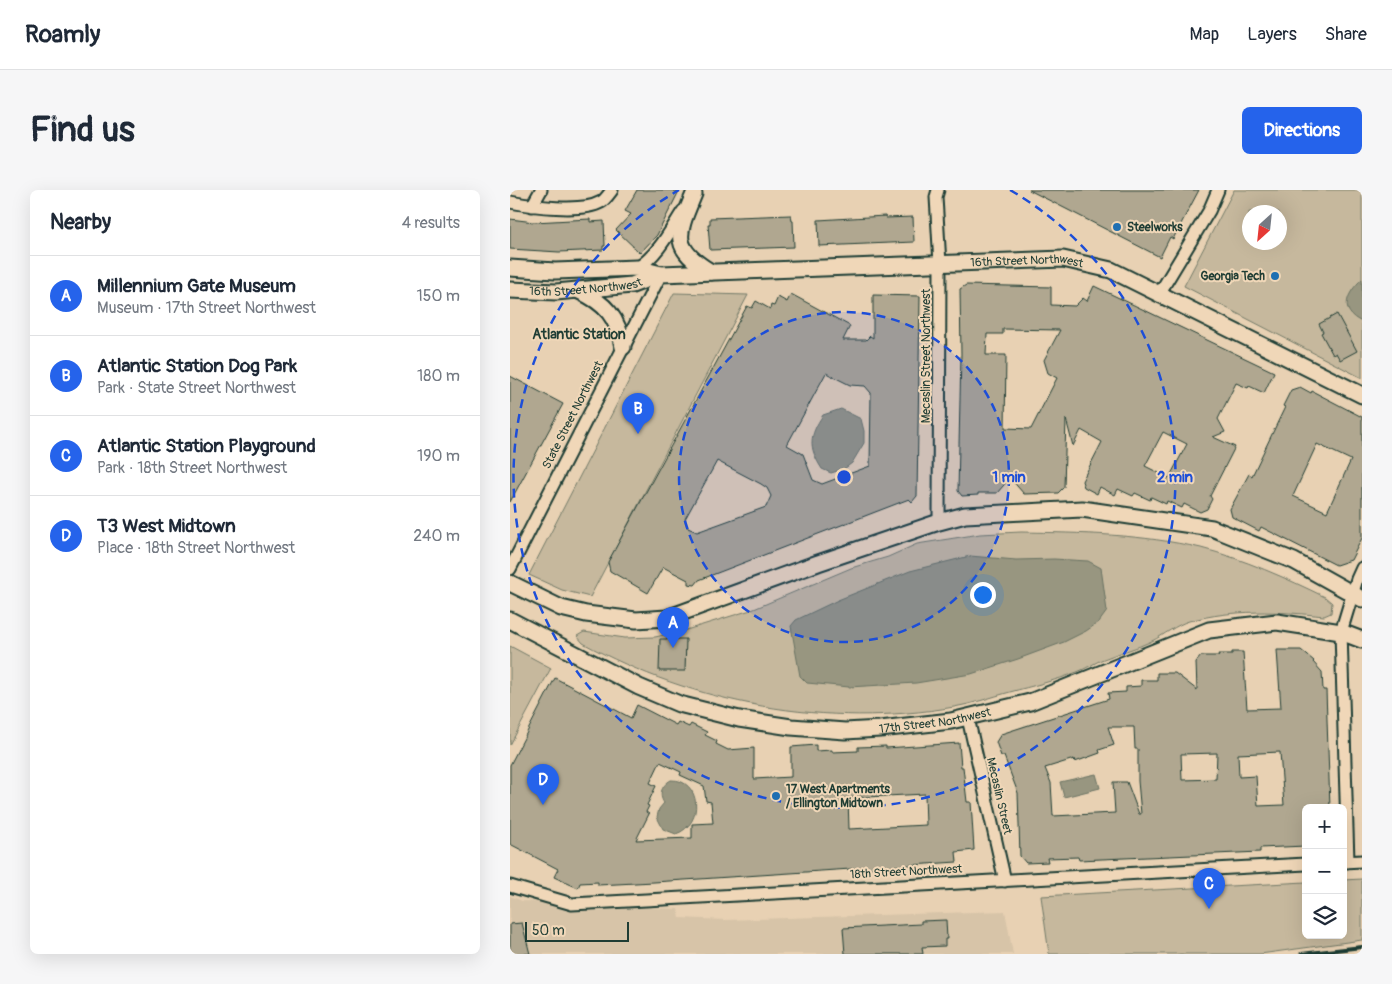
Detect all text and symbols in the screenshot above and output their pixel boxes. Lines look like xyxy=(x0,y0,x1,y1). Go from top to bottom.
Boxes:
text: Roamly xyxy=(25,20,100,49)
text: Map xyxy=(1190,23,1219,46)
text: Layers xyxy=(1247,23,1297,46)
text: Share xyxy=(1325,23,1367,46)
button: Directions xyxy=(1242,107,1362,154)
text: Find us xyxy=(30,108,135,152)
north arrow xyxy=(1242,205,1287,250)
text: Nearby xyxy=(50,209,111,236)
text: 4 results xyxy=(402,213,460,233)
place label: Steelworks xyxy=(1127,220,1183,235)
marker: Steelworks xyxy=(1111,221,1123,233)
street label: 16th Street Northwest xyxy=(970,251,1085,271)
place label: Georgia Tech xyxy=(1200,269,1265,284)
marker: Georgia Tech xyxy=(1269,270,1281,282)
text: Millennium Gate Museum xyxy=(97,274,296,298)
street label: 16th Street Northwest xyxy=(529,274,645,300)
text: A xyxy=(61,286,71,306)
text: 150 m xyxy=(416,286,460,306)
street label: Mecaslin Street Northwest xyxy=(919,289,934,423)
text: Museum · 17th Street Northwest xyxy=(97,298,316,318)
district label: Atlantic Station xyxy=(532,326,626,343)
text: Atlantic Station Dog Park xyxy=(97,354,297,378)
street label: State Street Northwest xyxy=(539,358,607,471)
text: B xyxy=(61,366,71,386)
text: 180 m xyxy=(417,366,460,386)
text: Park · State Street Northwest xyxy=(97,378,296,398)
pin: B xyxy=(622,393,654,434)
text: Atlantic Station Playground xyxy=(97,434,316,458)
text: C xyxy=(61,446,71,466)
text: 190 m xyxy=(417,446,460,466)
text: Park · 18th Street Northwest xyxy=(97,458,287,478)
centre of rings xyxy=(835,468,853,486)
text: 1 min xyxy=(992,468,1026,487)
text: 2 min xyxy=(1157,468,1193,487)
text: T3 West Midtown xyxy=(97,514,236,538)
text: D xyxy=(61,526,71,546)
text: 240 m xyxy=(413,526,460,546)
text: Place · 18th Street Northwest xyxy=(97,538,295,558)
your location xyxy=(970,582,996,608)
pin: A xyxy=(657,607,689,648)
street label: 17th Street Northwest xyxy=(878,704,992,737)
street label: Mecaslin Street xyxy=(983,756,1015,836)
pin: D xyxy=(527,764,559,805)
place label: 17 West Apartments / Ellington Midtown xyxy=(786,782,891,811)
marker: 17 West Apartments / Ellington Midtown xyxy=(770,790,782,802)
map controls xyxy=(1302,804,1347,939)
button: + xyxy=(1302,804,1347,849)
button: − xyxy=(1302,849,1347,894)
street label: 18th Street Northwest xyxy=(849,862,963,882)
pin: C xyxy=(1193,868,1225,909)
button: layers xyxy=(1302,894,1347,939)
scale bar xyxy=(525,919,629,942)
text: 50 m xyxy=(532,922,565,939)

